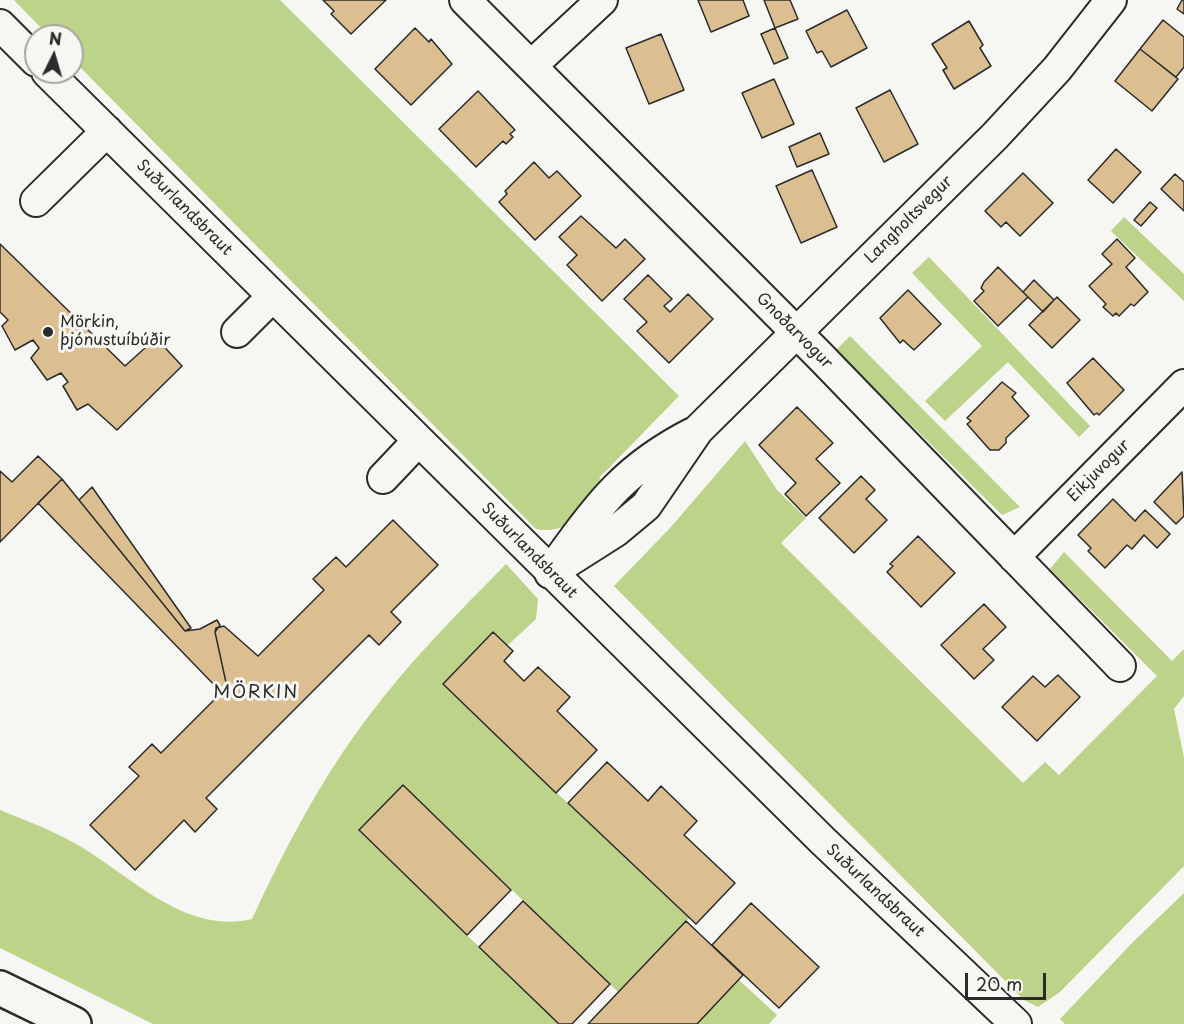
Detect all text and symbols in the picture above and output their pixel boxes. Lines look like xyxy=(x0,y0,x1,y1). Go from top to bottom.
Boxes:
north arrow xyxy=(24,24,84,84)
text: N xyxy=(48,26,63,51)
street label: Suðurlandsbraut xyxy=(132,156,236,260)
street label: Langholtsvegur xyxy=(861,172,957,268)
street label: Gnoðarvogur xyxy=(752,289,836,373)
place label: Mörkin, þjónustuíbúðir xyxy=(60,313,170,351)
marker: Mörkin, þjónustuíbúðir xyxy=(41,325,55,339)
street label: Eikjuvogur xyxy=(1064,436,1134,506)
street label: Suðurlandsbraut xyxy=(477,499,581,603)
district label: MÖRKIN xyxy=(214,682,298,704)
street label: Suðurlandsbraut xyxy=(822,840,928,942)
scale bar xyxy=(968,961,1049,999)
text: 20 m xyxy=(976,970,1022,997)

